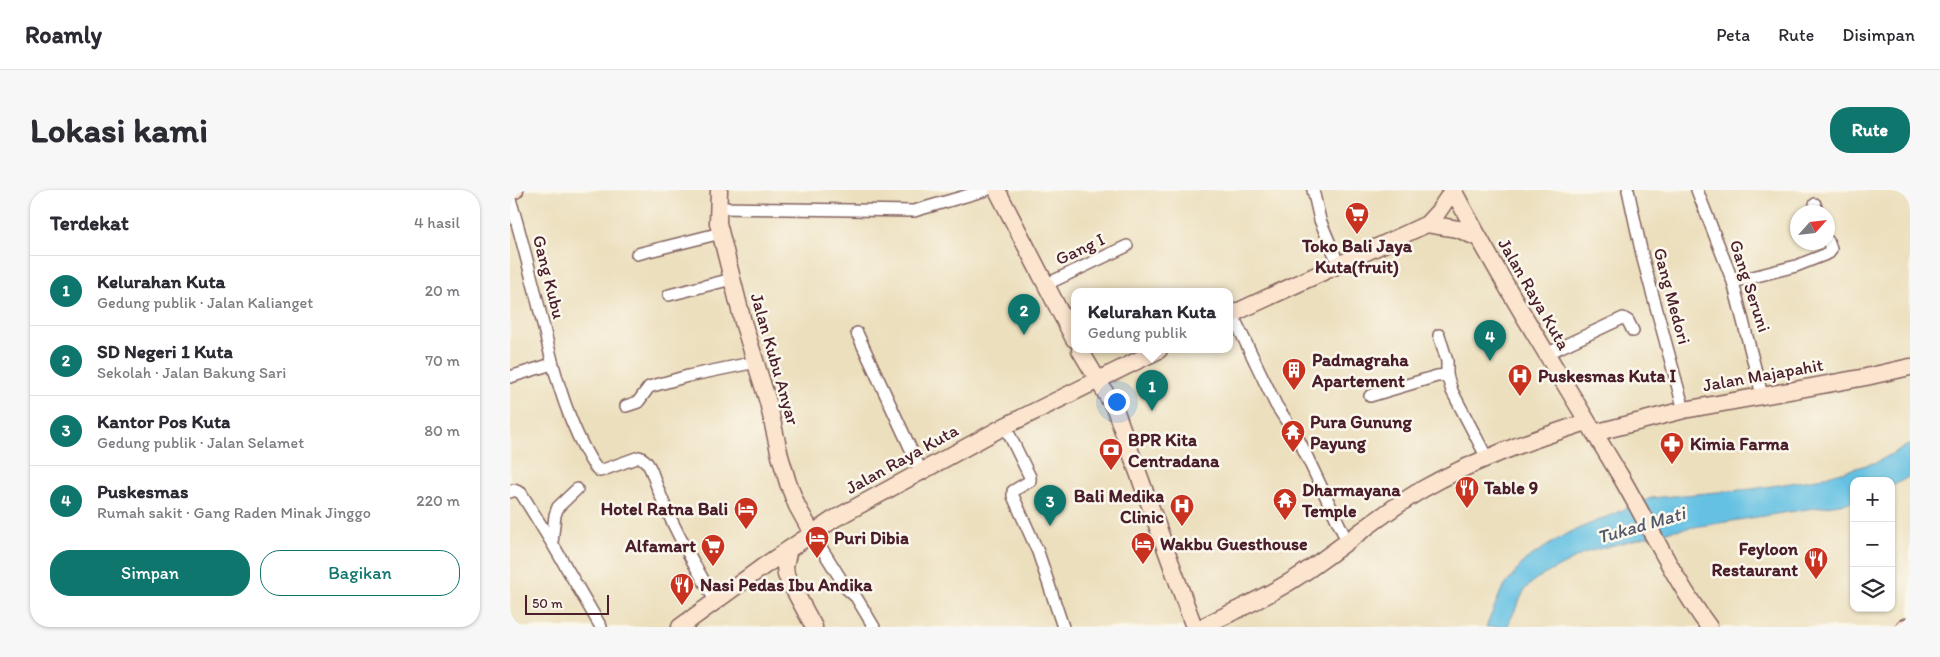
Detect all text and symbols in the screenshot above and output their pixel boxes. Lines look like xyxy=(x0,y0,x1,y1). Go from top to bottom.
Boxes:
text: Roamly xyxy=(25,20,102,49)
text: Peta xyxy=(1716,24,1750,46)
text: Rute xyxy=(1778,24,1814,46)
text: Disimpan xyxy=(1842,24,1915,46)
button: Rute xyxy=(1830,107,1910,153)
text: Lokasi kami xyxy=(30,109,208,151)
supermarket icon: Toko Bali Jaya Kuta(fruit) xyxy=(1344,201,1370,235)
north arrow xyxy=(1790,205,1835,250)
text: Terdekat xyxy=(50,210,129,235)
text: 4 hasil xyxy=(414,213,460,232)
street label: Gang I xyxy=(1052,228,1108,270)
street label: Gang Kubu xyxy=(528,233,570,321)
street label: Jalan Raya Kuta xyxy=(1493,234,1575,354)
place label: Toko Bali Jaya Kuta(fruit) xyxy=(1301,235,1413,278)
street label: Gang Seruni xyxy=(1725,237,1775,335)
street label: Gang Medori xyxy=(1649,245,1695,347)
text: Kelurahan Kuta xyxy=(97,270,225,293)
text: 1 xyxy=(62,281,70,300)
text: 20 m xyxy=(425,281,460,300)
popup xyxy=(1071,288,1233,353)
street label: Jalan Kubu Anyar xyxy=(746,290,805,428)
text: Gedung publik · Jalan Kalianget xyxy=(97,293,313,312)
pin: 2 xyxy=(1008,294,1040,335)
text: Kelurahan Kuta xyxy=(1088,300,1216,323)
pin: 4 xyxy=(1474,320,1506,361)
text: Gedung publik xyxy=(1088,323,1187,342)
text: SD Negeri 1 Kuta xyxy=(97,340,233,363)
place label: Padmagraha Apartement xyxy=(1311,349,1409,392)
text: 2 xyxy=(62,351,70,370)
text: 70 m xyxy=(425,351,460,370)
street label: Jalan Majapahit xyxy=(1701,354,1825,396)
building icon: Padmagraha Apartement xyxy=(1281,357,1307,391)
text: Sekolah · Jalan Bakung Sari xyxy=(97,363,286,382)
hospital icon: Puskesmas Kuta I xyxy=(1507,363,1533,397)
place label: Puskesmas Kuta I xyxy=(1538,365,1676,387)
pin: 1 xyxy=(1136,370,1168,411)
your location xyxy=(1104,389,1130,415)
text: Kantor Pos Kuta xyxy=(97,410,230,433)
place label: Pura Gunung Payung xyxy=(1310,411,1412,454)
street label: Jalan Raya Kuta xyxy=(842,419,963,499)
temple icon: Pura Gunung Payung xyxy=(1280,419,1306,453)
text: 3 xyxy=(62,421,70,440)
text: 80 m xyxy=(424,421,460,440)
place label: BPR Kita Centradana xyxy=(1128,429,1220,472)
pharmacy icon: Kimia Farma xyxy=(1659,431,1685,465)
text: Gedung publik · Jalan Selamet xyxy=(97,433,304,452)
place label: Kimia Farma xyxy=(1690,433,1789,455)
bank icon: BPR Kita Centradana xyxy=(1098,437,1124,471)
restaurant icon: Table 9 xyxy=(1454,475,1480,509)
place label: Table 9 xyxy=(1483,477,1538,499)
map controls xyxy=(1850,477,1895,612)
button: + xyxy=(1850,477,1895,522)
place label: Dharmayana Temple xyxy=(1301,479,1401,522)
text: Puskesmas xyxy=(97,480,188,503)
pin: 3 xyxy=(1034,485,1066,526)
place label: Bali Medika Clinic xyxy=(1074,485,1165,528)
temple icon: Dharmayana Temple xyxy=(1272,487,1298,521)
text: 4 xyxy=(61,491,71,510)
text: 220 m xyxy=(416,491,460,510)
hospital icon: Bali Medika Clinic xyxy=(1169,493,1195,527)
hotel icon: Hotel Ratna Bali xyxy=(733,496,759,530)
place label: Hotel Ratna Bali xyxy=(601,498,728,520)
water label: Tukad Mati xyxy=(1594,501,1690,549)
text: Rumah sakit · Gang Raden Minak Jinggo xyxy=(97,503,371,522)
button: − xyxy=(1850,522,1895,567)
hotel icon: Puri Dibia xyxy=(804,525,830,559)
place label: Puri Dibia xyxy=(834,527,909,549)
hotel icon: Wakbu Guesthouse xyxy=(1130,531,1156,565)
supermarket icon: Alfamart xyxy=(700,533,726,567)
place label: Wakbu Guesthouse xyxy=(1160,533,1308,555)
place label: Alfamart xyxy=(624,535,696,557)
place label: Feyloon Restaurant xyxy=(1712,538,1799,581)
restaurant icon: Feyloon Restaurant xyxy=(1803,546,1829,580)
button: Simpan xyxy=(50,550,250,596)
button: Bagikan xyxy=(260,550,460,596)
button: layers xyxy=(1850,567,1895,612)
restaurant icon: Nasi Pedas Ibu Andika xyxy=(669,572,695,606)
place label: Nasi Pedas Ibu Andika xyxy=(700,574,873,596)
scale bar xyxy=(525,592,609,615)
text: 50 m xyxy=(532,595,563,612)

